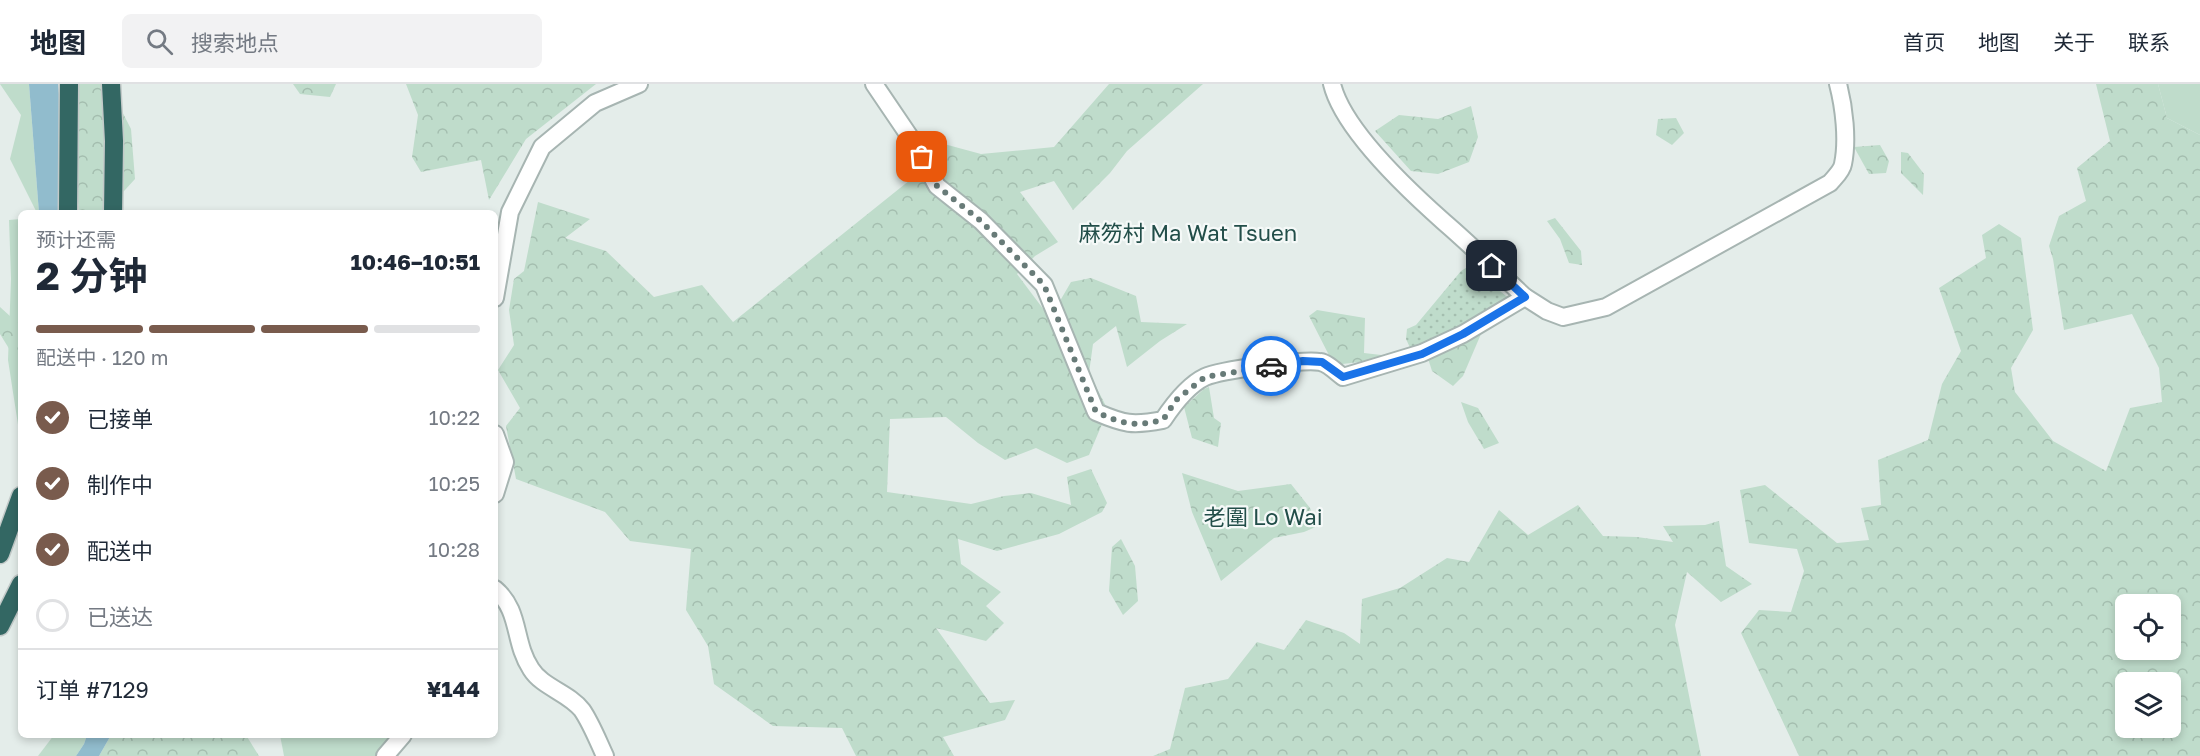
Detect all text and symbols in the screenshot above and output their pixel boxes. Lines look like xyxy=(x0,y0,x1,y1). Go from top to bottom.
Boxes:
search box xyxy=(122,14,542,68)
icon: search xyxy=(143,25,176,58)
text: 地图 xyxy=(30,26,86,59)
text: 搜索地点 xyxy=(191,29,279,56)
text: 首页 xyxy=(1903,29,1945,55)
text: 地图 xyxy=(1978,29,2020,55)
text: 关于 xyxy=(2053,29,2095,55)
text: 联系 xyxy=(2128,29,2170,55)
pin xyxy=(896,131,947,182)
icon: bag xyxy=(905,140,938,173)
district label: 麻笏村 Ma Wat Tsuen xyxy=(1079,219,1297,246)
text: 预计还需 xyxy=(36,227,116,251)
pin xyxy=(1466,240,1517,291)
text: 10:46–10:51 xyxy=(351,248,480,275)
icon: home xyxy=(1475,249,1508,282)
text: 2 分钟 xyxy=(36,252,148,299)
courier xyxy=(1241,336,1301,396)
text: 配送中 · 120 m xyxy=(36,345,168,369)
icon: car xyxy=(1255,350,1288,383)
icon: check xyxy=(36,401,69,434)
text: 已接单 xyxy=(87,405,153,432)
text: 10:22 xyxy=(429,405,480,429)
icon: check xyxy=(36,467,69,500)
text: 制作中 xyxy=(87,471,153,498)
text: 10:25 xyxy=(429,471,480,495)
district label: 老圍 Lo Wai xyxy=(1203,503,1323,530)
icon: check xyxy=(36,533,69,566)
text: 配送中 xyxy=(87,537,153,564)
text: 10:28 xyxy=(428,537,480,561)
map controls xyxy=(2115,594,2181,738)
button: locate xyxy=(2115,594,2181,660)
text: 已送达 xyxy=(87,603,153,630)
button: layers xyxy=(2115,672,2181,738)
text: ¥144 xyxy=(427,675,480,702)
text: 订单 #7129 xyxy=(36,676,149,703)

